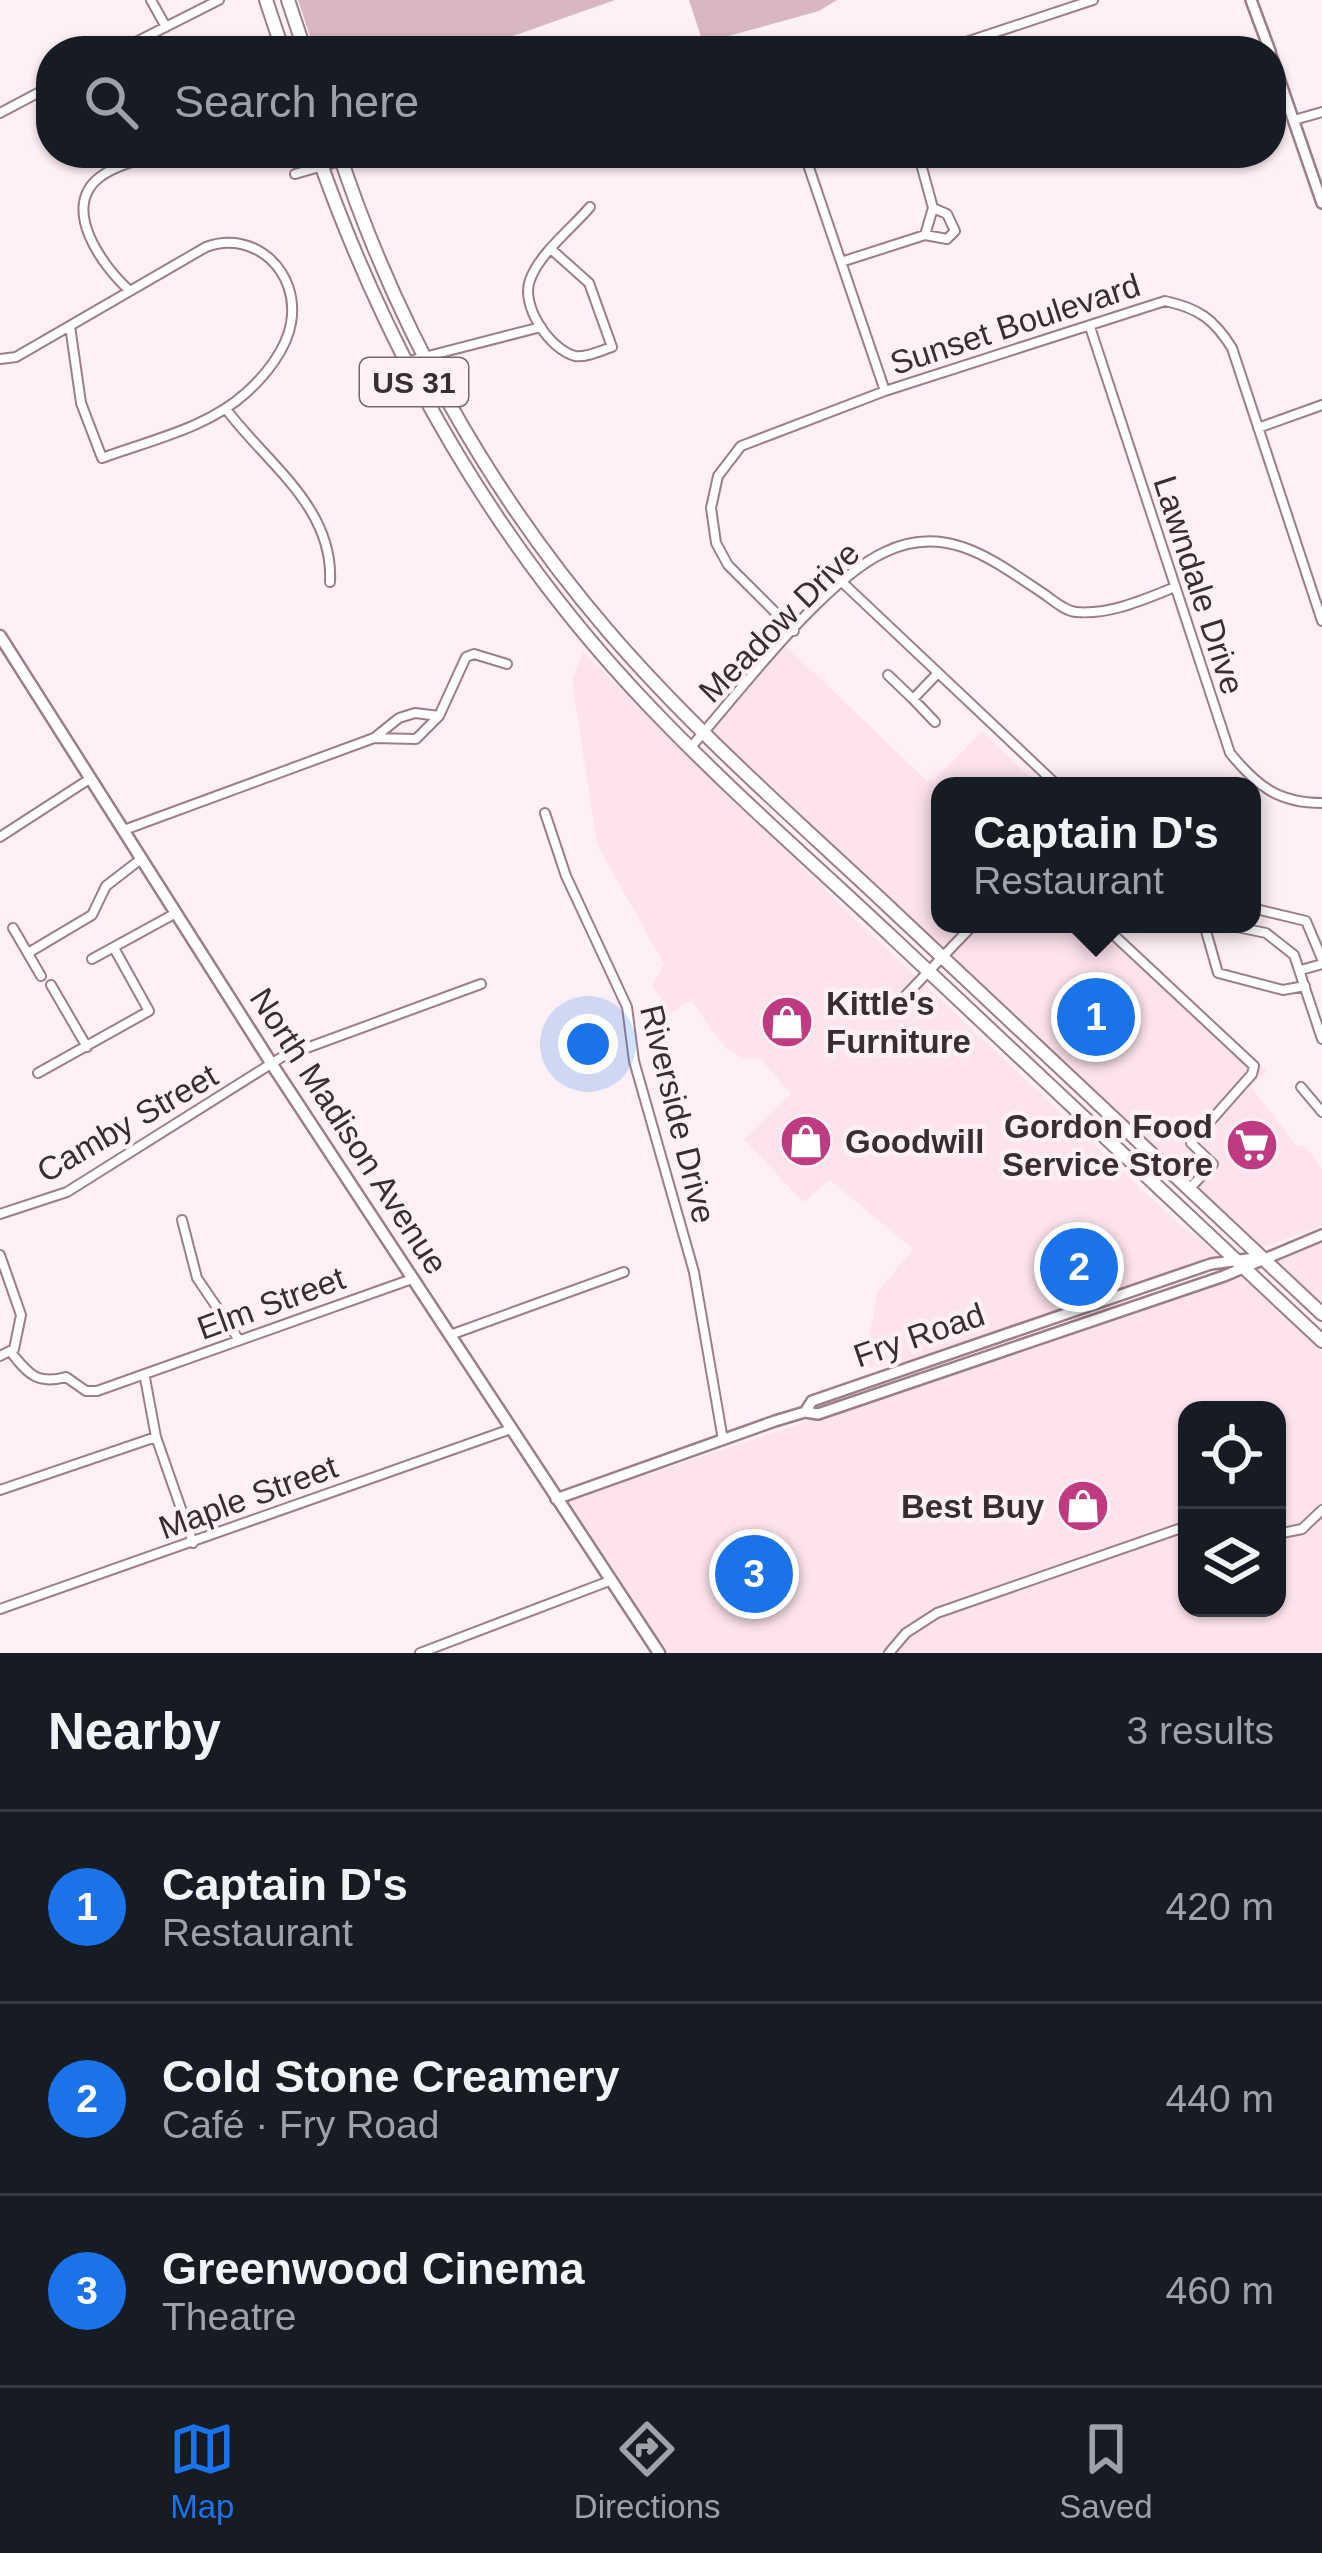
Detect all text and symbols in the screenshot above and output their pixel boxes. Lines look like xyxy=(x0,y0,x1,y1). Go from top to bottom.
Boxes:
search box xyxy=(36,36,1286,168)
icon: search xyxy=(78,69,144,135)
text: Search here xyxy=(174,76,419,127)
street label: Sunset Boulevard xyxy=(885,266,1145,382)
road number: US 31 xyxy=(360,358,468,406)
street label: Lawndale Drive xyxy=(1146,471,1252,699)
street label: Meadow Drive xyxy=(691,534,867,710)
popup xyxy=(931,777,1261,933)
text: Captain D's xyxy=(973,807,1219,858)
text: Restaurant xyxy=(973,859,1164,902)
pin: 1 xyxy=(1057,972,1135,1062)
street label: North Madison Avenue xyxy=(243,981,455,1281)
place label: Kittle's Furniture xyxy=(826,985,971,1060)
shop icon: Kittle's Furniture xyxy=(759,994,815,1050)
street label: Riverside Drive xyxy=(633,1001,723,1227)
your location xyxy=(558,1014,618,1074)
street label: Camby Street xyxy=(30,1057,224,1189)
place label: Gordon Food Service Store xyxy=(1002,1108,1213,1183)
shop icon: Goodwill xyxy=(778,1113,834,1169)
supermarket icon: Gordon Food Service Store xyxy=(1224,1117,1280,1173)
place label: Goodwill xyxy=(845,1123,984,1160)
pin: 2 xyxy=(1040,1222,1118,1312)
street label: Elm Street xyxy=(192,1259,350,1347)
street label: Fry Road xyxy=(849,1295,989,1375)
map controls xyxy=(1178,1401,1286,1617)
button: locate xyxy=(1178,1401,1286,1509)
street label: Maple Street xyxy=(154,1448,342,1546)
shop icon: Best Buy xyxy=(1055,1478,1111,1534)
place label: Best Buy xyxy=(901,1488,1045,1525)
button: layers xyxy=(1178,1509,1286,1617)
pin: 3 xyxy=(715,1529,793,1619)
text: Nearby xyxy=(48,1703,221,1760)
text: 3 results xyxy=(1127,1709,1274,1752)
text: Captain D's xyxy=(162,1859,408,1910)
text: 1 xyxy=(76,1885,98,1928)
text: 420 m xyxy=(1166,1885,1274,1928)
text: Restaurant xyxy=(162,1911,353,1954)
text: Cold Stone Creamery xyxy=(162,2051,620,2102)
text: 2 xyxy=(76,2077,98,2120)
text: 440 m xyxy=(1166,2077,1274,2120)
text: Café · Fry Road xyxy=(162,2103,439,2146)
text: Greenwood Cinema xyxy=(162,2243,585,2294)
text: 3 xyxy=(76,2269,98,2312)
text: 460 m xyxy=(1166,2269,1274,2312)
text: Theatre xyxy=(162,2295,296,2338)
tab: Map xyxy=(169,2416,235,2526)
tab: Directions xyxy=(574,2416,721,2526)
tab: Saved xyxy=(1059,2416,1153,2526)

